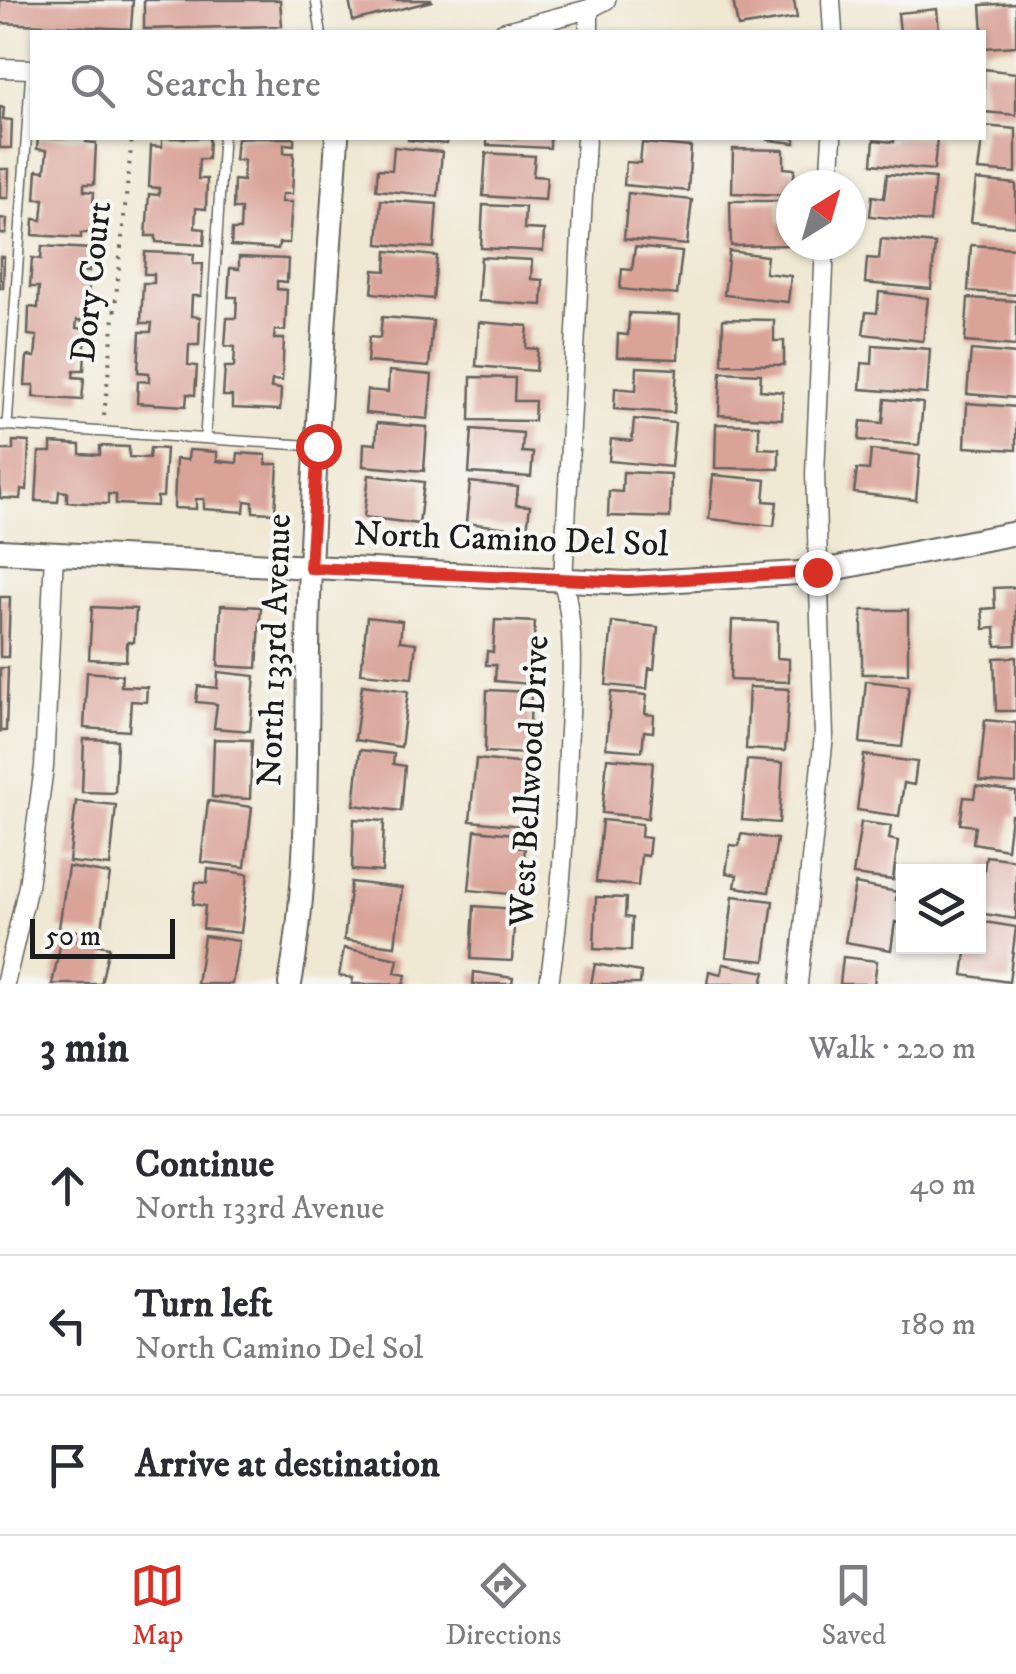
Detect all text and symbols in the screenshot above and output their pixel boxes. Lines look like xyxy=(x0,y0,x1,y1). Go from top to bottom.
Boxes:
search box xyxy=(30,30,986,140)
icon: search xyxy=(65,58,120,113)
text: Search here xyxy=(145,61,321,109)
north arrow xyxy=(776,170,866,260)
street label: Dory Court xyxy=(62,199,122,365)
route start xyxy=(296,424,342,470)
street label: North 133rd Avenue xyxy=(248,513,302,787)
street label: North Camino Del Sol xyxy=(353,513,670,568)
route end xyxy=(795,550,841,596)
street label: West Bellwood Drive xyxy=(500,634,560,929)
map controls xyxy=(896,864,986,954)
button: layers xyxy=(896,864,986,954)
scale bar xyxy=(30,914,175,958)
text: 50 m xyxy=(45,919,101,954)
text: 3 min xyxy=(40,1023,129,1075)
text: Walk · 220 m xyxy=(809,1029,976,1069)
text: Continue xyxy=(135,1141,274,1189)
icon: ahead xyxy=(40,1158,95,1213)
text: 40 m xyxy=(909,1165,976,1205)
text: North 133rd Avenue xyxy=(135,1189,384,1229)
text: Turn left xyxy=(135,1281,273,1329)
icon: left xyxy=(40,1298,95,1353)
text: 180 m xyxy=(900,1305,976,1345)
text: North Camino Del Sol xyxy=(135,1329,423,1369)
icon: arrive xyxy=(40,1438,95,1493)
text: Arrive at destination xyxy=(135,1441,440,1489)
tab: Map xyxy=(130,1558,185,1653)
tab: Directions xyxy=(445,1558,561,1653)
tab: Saved xyxy=(822,1558,886,1653)

